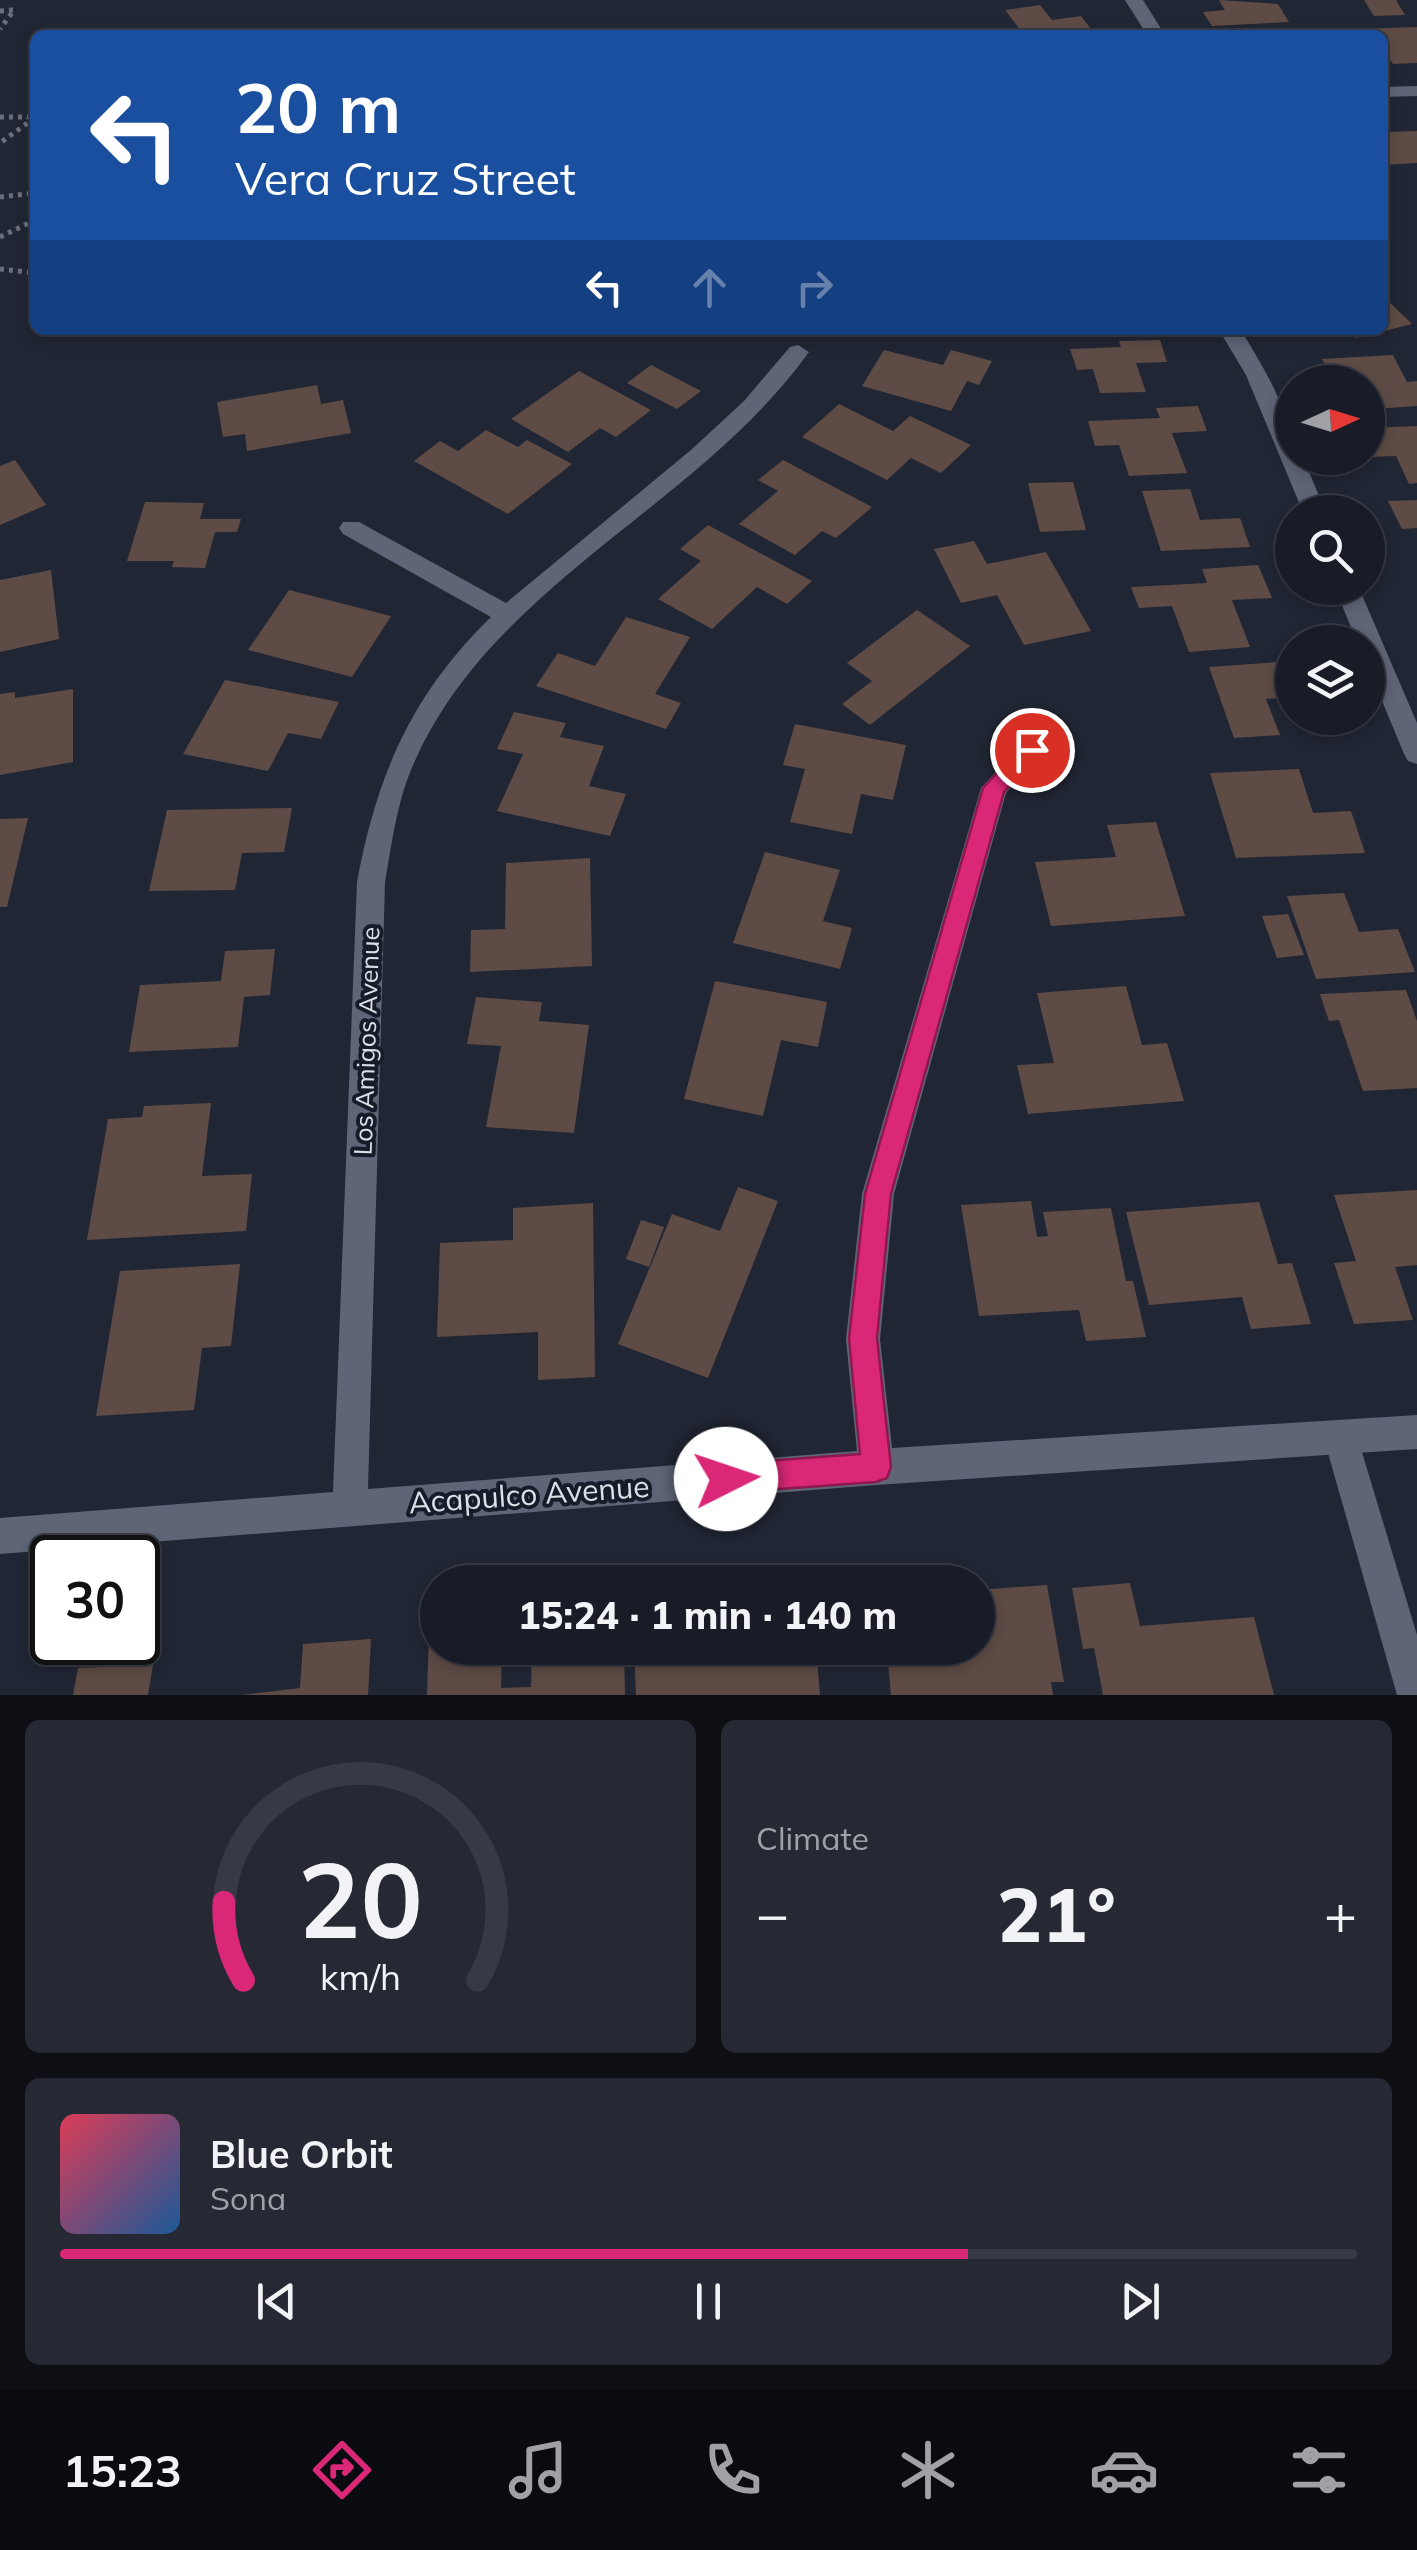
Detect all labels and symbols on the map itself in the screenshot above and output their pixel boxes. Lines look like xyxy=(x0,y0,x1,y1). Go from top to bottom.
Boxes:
north arrow xyxy=(1275,365,1385,475)
pin xyxy=(990,708,1075,793)
street label: Los Amigos Avenue xyxy=(347,926,385,1156)
position arrow xyxy=(674,1427,778,1531)
street label: Acapulco Avenue xyxy=(407,1467,651,1521)
speed limit sign: 30 xyxy=(30,1535,160,1665)

